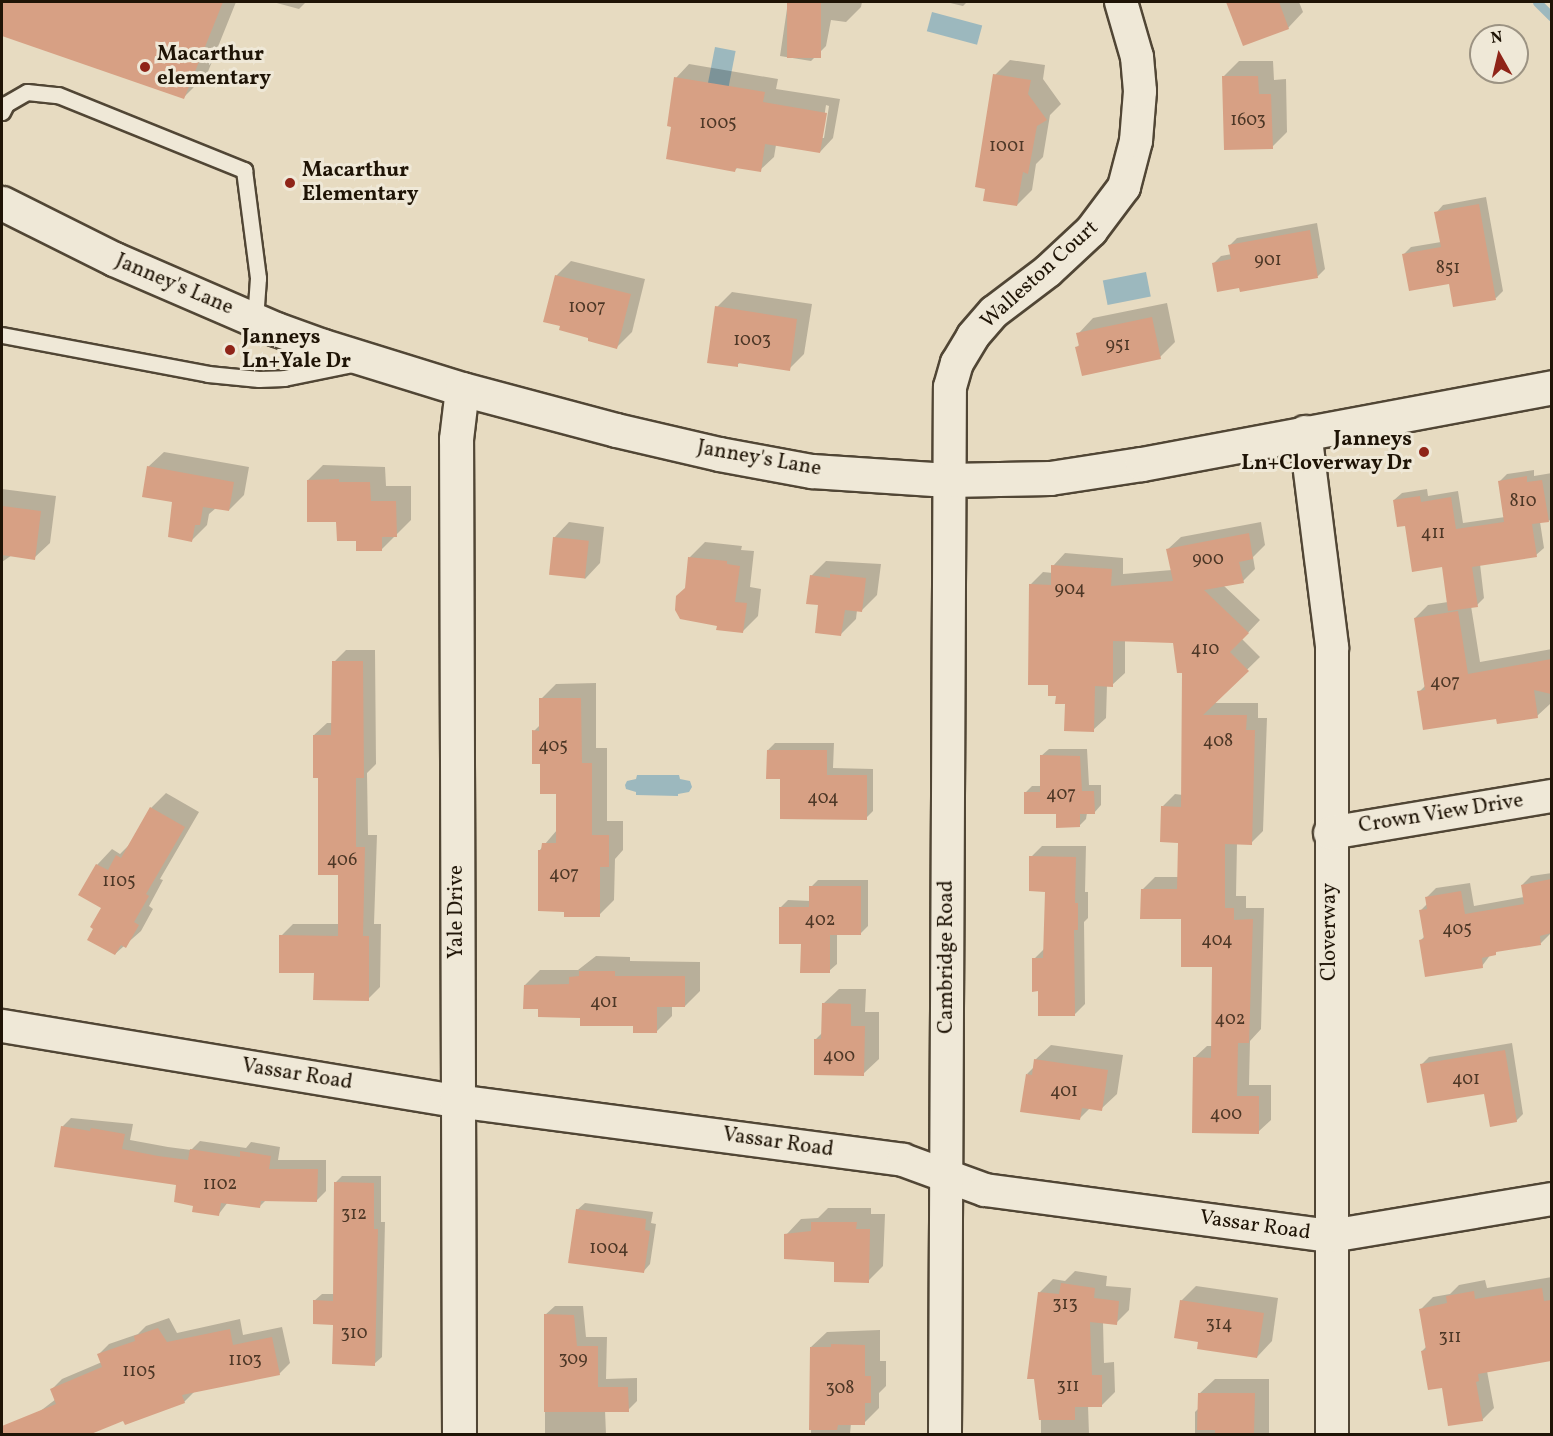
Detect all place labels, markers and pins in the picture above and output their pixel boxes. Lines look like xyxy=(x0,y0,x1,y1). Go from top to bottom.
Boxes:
place label: Macarthur elementary xyxy=(157,42,271,92)
marker: Macarthur elementary xyxy=(138,60,152,74)
place label: Macarthur Elementary xyxy=(302,158,418,208)
marker: Macarthur Elementary xyxy=(283,176,297,190)
place label: Janneys Ln+Yale Dr xyxy=(242,325,351,375)
marker: Janneys Ln+Yale Dr xyxy=(223,343,237,357)
place label: Janneys Ln+Cloverway Dr xyxy=(1241,427,1412,477)
marker: Janneys Ln+Cloverway Dr xyxy=(1417,445,1431,459)

